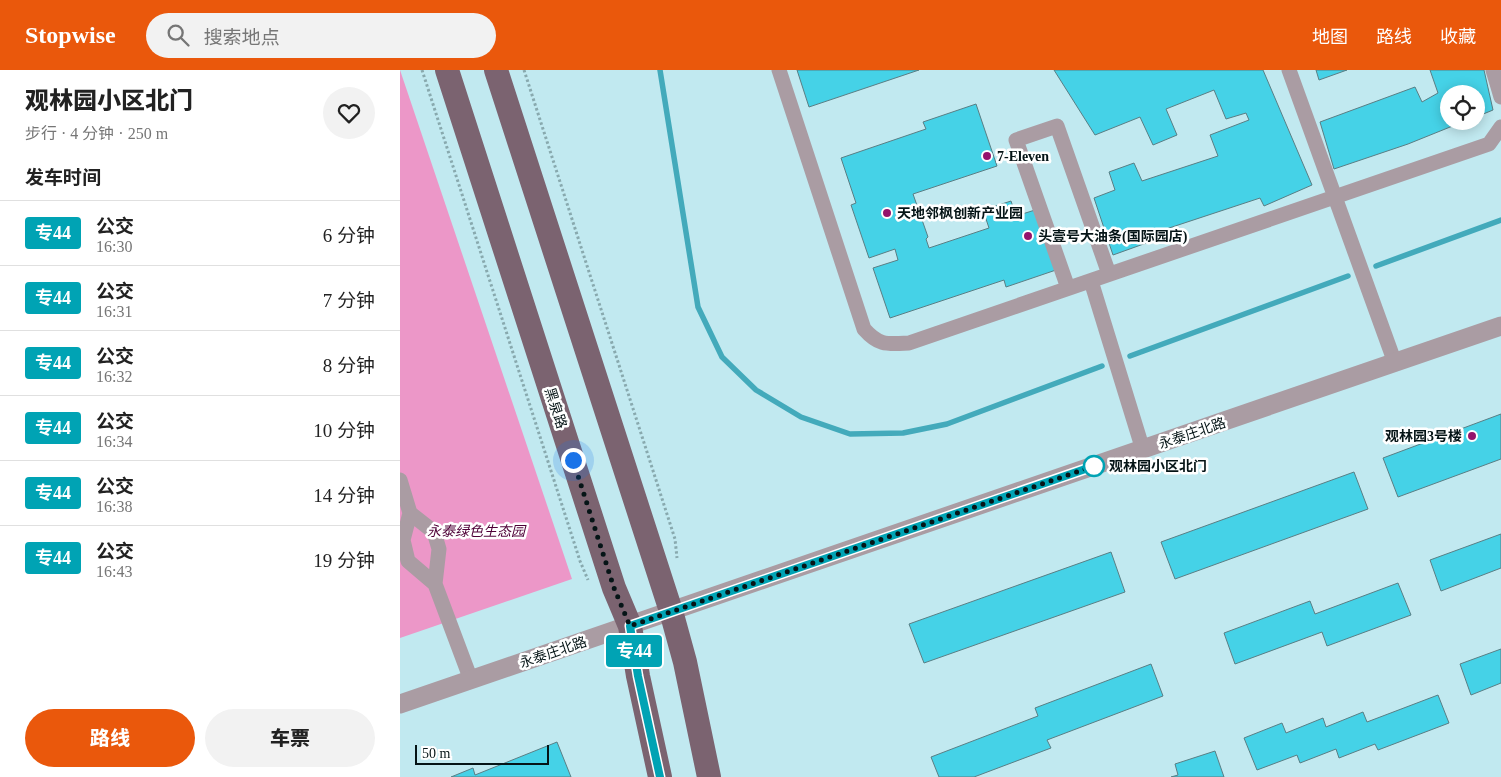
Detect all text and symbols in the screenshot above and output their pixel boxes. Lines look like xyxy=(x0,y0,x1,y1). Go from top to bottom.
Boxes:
search box xyxy=(146,13,496,58)
icon: search xyxy=(164,21,192,49)
text: Stopwise xyxy=(25,22,116,48)
text: 搜索地点 xyxy=(204,27,280,48)
text: 地图 xyxy=(1312,27,1348,47)
text: 路线 xyxy=(1376,27,1412,47)
text: 收藏 xyxy=(1440,27,1476,47)
map controls xyxy=(1440,85,1485,130)
button: locate xyxy=(1440,85,1485,130)
button: heart xyxy=(323,87,375,139)
text: 观林园小区北门 xyxy=(25,88,193,114)
text: 步行 · 4 分钟 · 250 m xyxy=(25,125,168,142)
place label: 7-Eleven xyxy=(997,149,1049,164)
marker: 7-Eleven xyxy=(981,150,993,162)
text: 发车时间 xyxy=(25,167,101,188)
place label: 天地邻枫创新产业园 xyxy=(897,205,1023,221)
marker: 天地邻枫创新产业园 xyxy=(881,207,893,219)
text: 公交 xyxy=(96,216,134,237)
text: 专44 xyxy=(35,223,71,243)
text: 6 分钟 xyxy=(323,225,375,246)
place label: 头壹号大油条(国际园店) xyxy=(1038,228,1188,245)
marker: 头壹号大油条(国际园店) xyxy=(1022,230,1034,242)
text: 16:30 xyxy=(96,238,132,255)
text: 公交 xyxy=(96,281,134,302)
text: 专44 xyxy=(35,288,71,308)
text: 7 分钟 xyxy=(323,290,375,311)
text: 16:31 xyxy=(96,303,132,320)
text: 公交 xyxy=(96,346,134,367)
text: 专44 xyxy=(35,353,71,373)
text: 8 分钟 xyxy=(323,355,375,376)
text: 16:32 xyxy=(96,368,132,385)
street label: 黑泉路 xyxy=(542,386,570,430)
text: 公交 xyxy=(96,411,134,432)
street label: 永泰庄北路 xyxy=(1156,414,1228,452)
text: 专44 xyxy=(35,418,71,438)
text: 10 分钟 xyxy=(313,420,375,441)
place label: 观林园3号楼 xyxy=(1385,429,1462,444)
marker: 观林园3号楼 xyxy=(1466,430,1478,442)
text: 16:34 xyxy=(96,433,132,450)
your location xyxy=(561,448,586,473)
marker: 观林园小区北门 xyxy=(1083,455,1105,477)
place label: 观林园小区北门 xyxy=(1109,459,1207,474)
text: 公交 xyxy=(96,476,134,497)
text: 专44 xyxy=(35,483,71,503)
text: 14 分钟 xyxy=(313,485,375,506)
text: 16:38 xyxy=(96,498,132,515)
park label: 永泰绿色生态园 xyxy=(427,524,527,539)
text: 公交 xyxy=(96,541,134,562)
text: 专44 xyxy=(35,548,71,568)
text: 19 分钟 xyxy=(313,550,375,571)
text: 16:43 xyxy=(96,563,132,580)
street label: 永泰庄北路 xyxy=(517,633,589,671)
line badge: 专44 xyxy=(605,635,663,667)
text: 专44 xyxy=(616,641,652,661)
button: 路线 xyxy=(25,709,195,767)
button: 车票 xyxy=(205,709,375,767)
scale bar xyxy=(415,742,549,765)
text: 50 m xyxy=(422,746,450,761)

